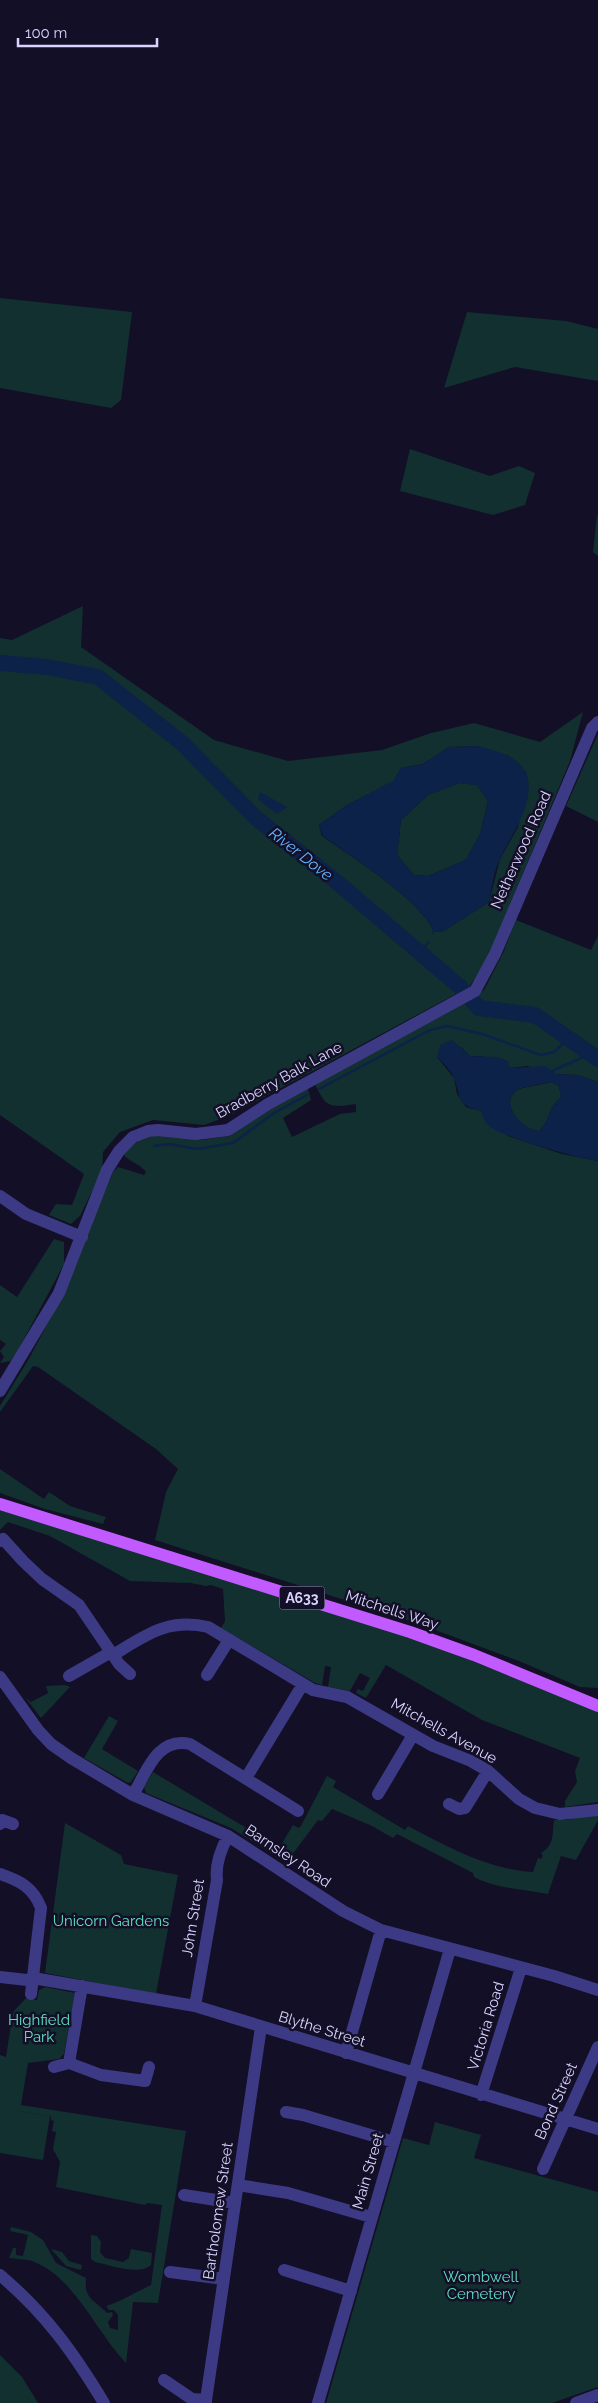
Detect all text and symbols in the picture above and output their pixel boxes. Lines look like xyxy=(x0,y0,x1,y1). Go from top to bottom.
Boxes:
scale bar xyxy=(18,15,156,47)
text: 100 m xyxy=(25,24,67,42)
street label: Netherwood Road xyxy=(487,788,555,912)
water label: River Dove xyxy=(266,823,337,885)
street label: Bradberry Balk Lane xyxy=(213,1038,345,1122)
road number: A633 xyxy=(280,1586,324,1610)
street label: Mitchells Way xyxy=(343,1586,441,1634)
street label: Mitchells Avenue xyxy=(388,1694,500,1768)
street label: Barnsley Road xyxy=(242,1821,334,1891)
street label: John Street xyxy=(178,1878,208,1958)
park label: Unicorn Gardens xyxy=(53,1912,169,1930)
street label: Victoria Road xyxy=(464,1979,508,2073)
street label: Blythe Street xyxy=(276,2007,368,2051)
park label: Highfield Park xyxy=(8,2011,70,2046)
street label: Bond Street xyxy=(531,2060,581,2142)
street label: Main Street xyxy=(349,2131,387,2211)
street label: Bartholomew Street xyxy=(199,2141,237,2281)
park label: Wombwell Cemetery xyxy=(443,2268,520,2303)

